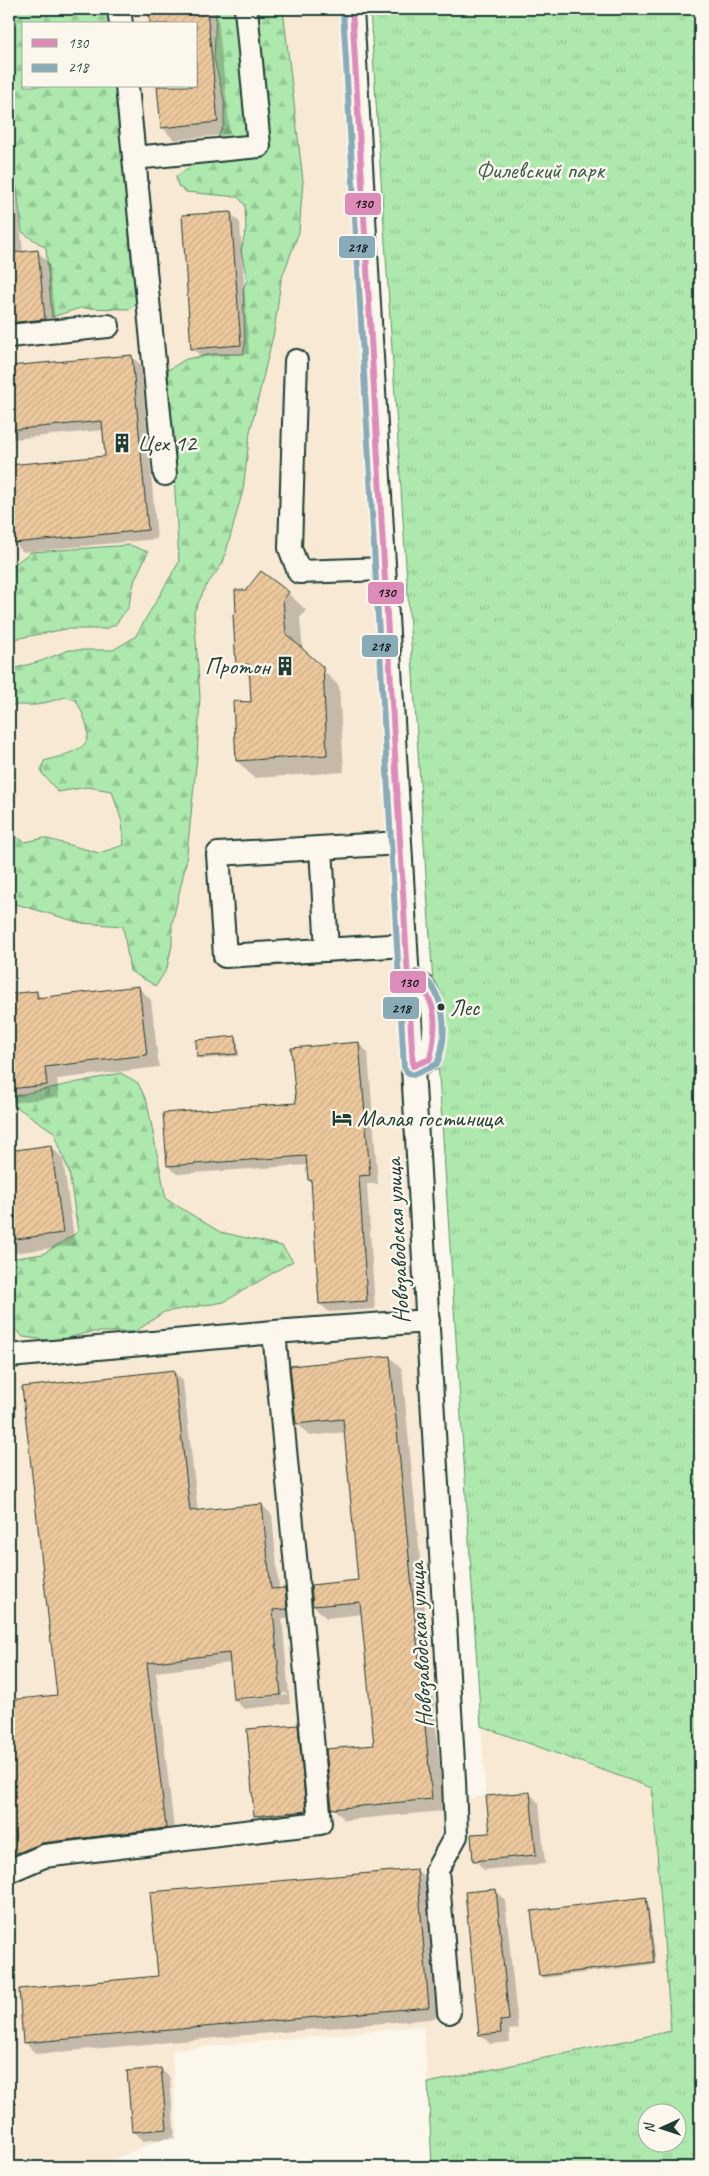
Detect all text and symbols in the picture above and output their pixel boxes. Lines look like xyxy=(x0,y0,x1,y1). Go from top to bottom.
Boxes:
legend xyxy=(22,22,198,88)
text: 130 xyxy=(68,34,90,53)
text: 218 xyxy=(68,58,90,77)
park label: Филевский парк xyxy=(476,155,606,185)
line badge: 130 xyxy=(344,192,382,216)
text: 130 xyxy=(354,195,374,212)
line badge: 218 xyxy=(338,235,376,259)
text: 218 xyxy=(348,239,368,256)
place label: Цех 12 xyxy=(137,428,198,458)
building icon: Цех 12 xyxy=(111,432,133,454)
line badge: 130 xyxy=(367,581,405,605)
text: 130 xyxy=(377,584,397,601)
line badge: 218 xyxy=(361,634,399,658)
text: 218 xyxy=(371,638,391,655)
place label: Протон xyxy=(205,651,272,681)
building icon: Протон xyxy=(274,655,296,677)
line badge: 130 xyxy=(389,970,427,994)
text: 130 xyxy=(399,974,419,991)
place label: Лес xyxy=(450,993,481,1022)
line badge: 218 xyxy=(382,996,420,1020)
text: 218 xyxy=(392,1000,412,1017)
marker: Лес xyxy=(436,1002,446,1012)
place label: Малая гостиница xyxy=(357,1103,504,1133)
hotel icon: Малая гостиница xyxy=(331,1107,353,1129)
street label: Новозаводская улица xyxy=(378,1155,416,1325)
street label: Новозаводская улица xyxy=(401,1559,439,1729)
north arrow xyxy=(636,2104,686,2154)
text: N xyxy=(641,2122,658,2133)

